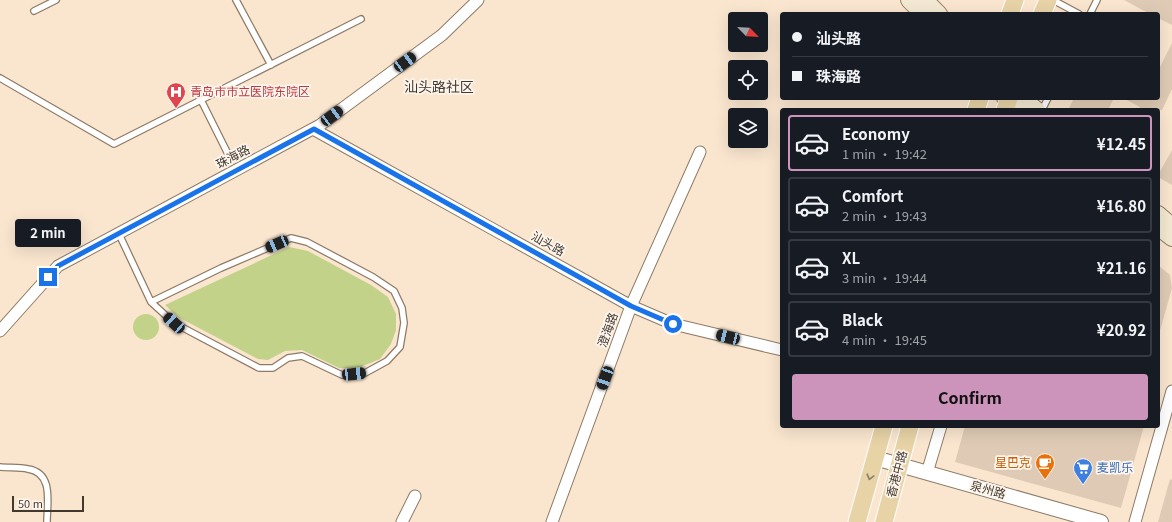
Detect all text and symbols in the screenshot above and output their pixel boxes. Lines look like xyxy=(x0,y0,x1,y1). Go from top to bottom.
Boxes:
north arrow xyxy=(728,12,768,52)
map controls xyxy=(728,12,768,148)
text: 汕头路 xyxy=(816,27,861,48)
car xyxy=(392,50,418,74)
button: locate xyxy=(728,60,768,100)
text: 珠海路 xyxy=(816,65,861,86)
district label: 汕头路社区 xyxy=(404,76,474,96)
hospital icon: 青岛市市立医院东院区 xyxy=(165,81,187,109)
place label: 青岛市市立医院东院区 xyxy=(190,82,310,99)
car xyxy=(319,104,345,128)
button: layers xyxy=(728,108,768,148)
text: Economy xyxy=(842,123,910,144)
icon: car xyxy=(794,125,830,161)
text: ¥12.45 xyxy=(1097,133,1146,154)
street label: 珠海路 xyxy=(212,140,252,172)
text: 1 min · 19:42 xyxy=(842,144,927,163)
text: Comfort xyxy=(842,185,903,206)
icon: car xyxy=(794,187,830,223)
text: ¥16.80 xyxy=(1097,195,1146,216)
text: 2 min · 19:43 xyxy=(842,206,927,225)
callout: 2 min xyxy=(15,219,81,247)
text: 2 min xyxy=(30,223,66,242)
street label: 汕头路 xyxy=(529,227,569,259)
car xyxy=(264,234,290,254)
text: XL xyxy=(842,247,860,268)
icon: car xyxy=(794,249,830,285)
text: ¥21.16 xyxy=(1097,257,1146,278)
route end xyxy=(39,268,57,286)
text: 3 min · 19:44 xyxy=(842,268,927,287)
text: Black xyxy=(842,309,883,330)
street label: 澄海路 xyxy=(592,310,621,349)
car xyxy=(161,311,187,335)
icon: car xyxy=(794,311,830,347)
route start xyxy=(664,315,682,333)
text: ¥20.92 xyxy=(1097,319,1146,340)
car xyxy=(715,328,741,346)
text: 4 min · 19:45 xyxy=(842,330,927,349)
car xyxy=(595,365,615,391)
car xyxy=(341,367,367,381)
button: Confirm xyxy=(792,374,1148,420)
street label: 香港中路 xyxy=(881,448,910,499)
cafe icon: 星巴克 xyxy=(1034,452,1056,480)
place label: 星巴克 xyxy=(995,453,1031,470)
supermarket icon: 麦凯乐 xyxy=(1072,457,1094,485)
place label: 麦凯乐 xyxy=(1097,458,1133,475)
one-way arrow xyxy=(866,473,875,480)
street label: 泉州路 xyxy=(969,475,1008,502)
scale bar xyxy=(12,494,84,513)
text: 50 m xyxy=(18,495,43,511)

